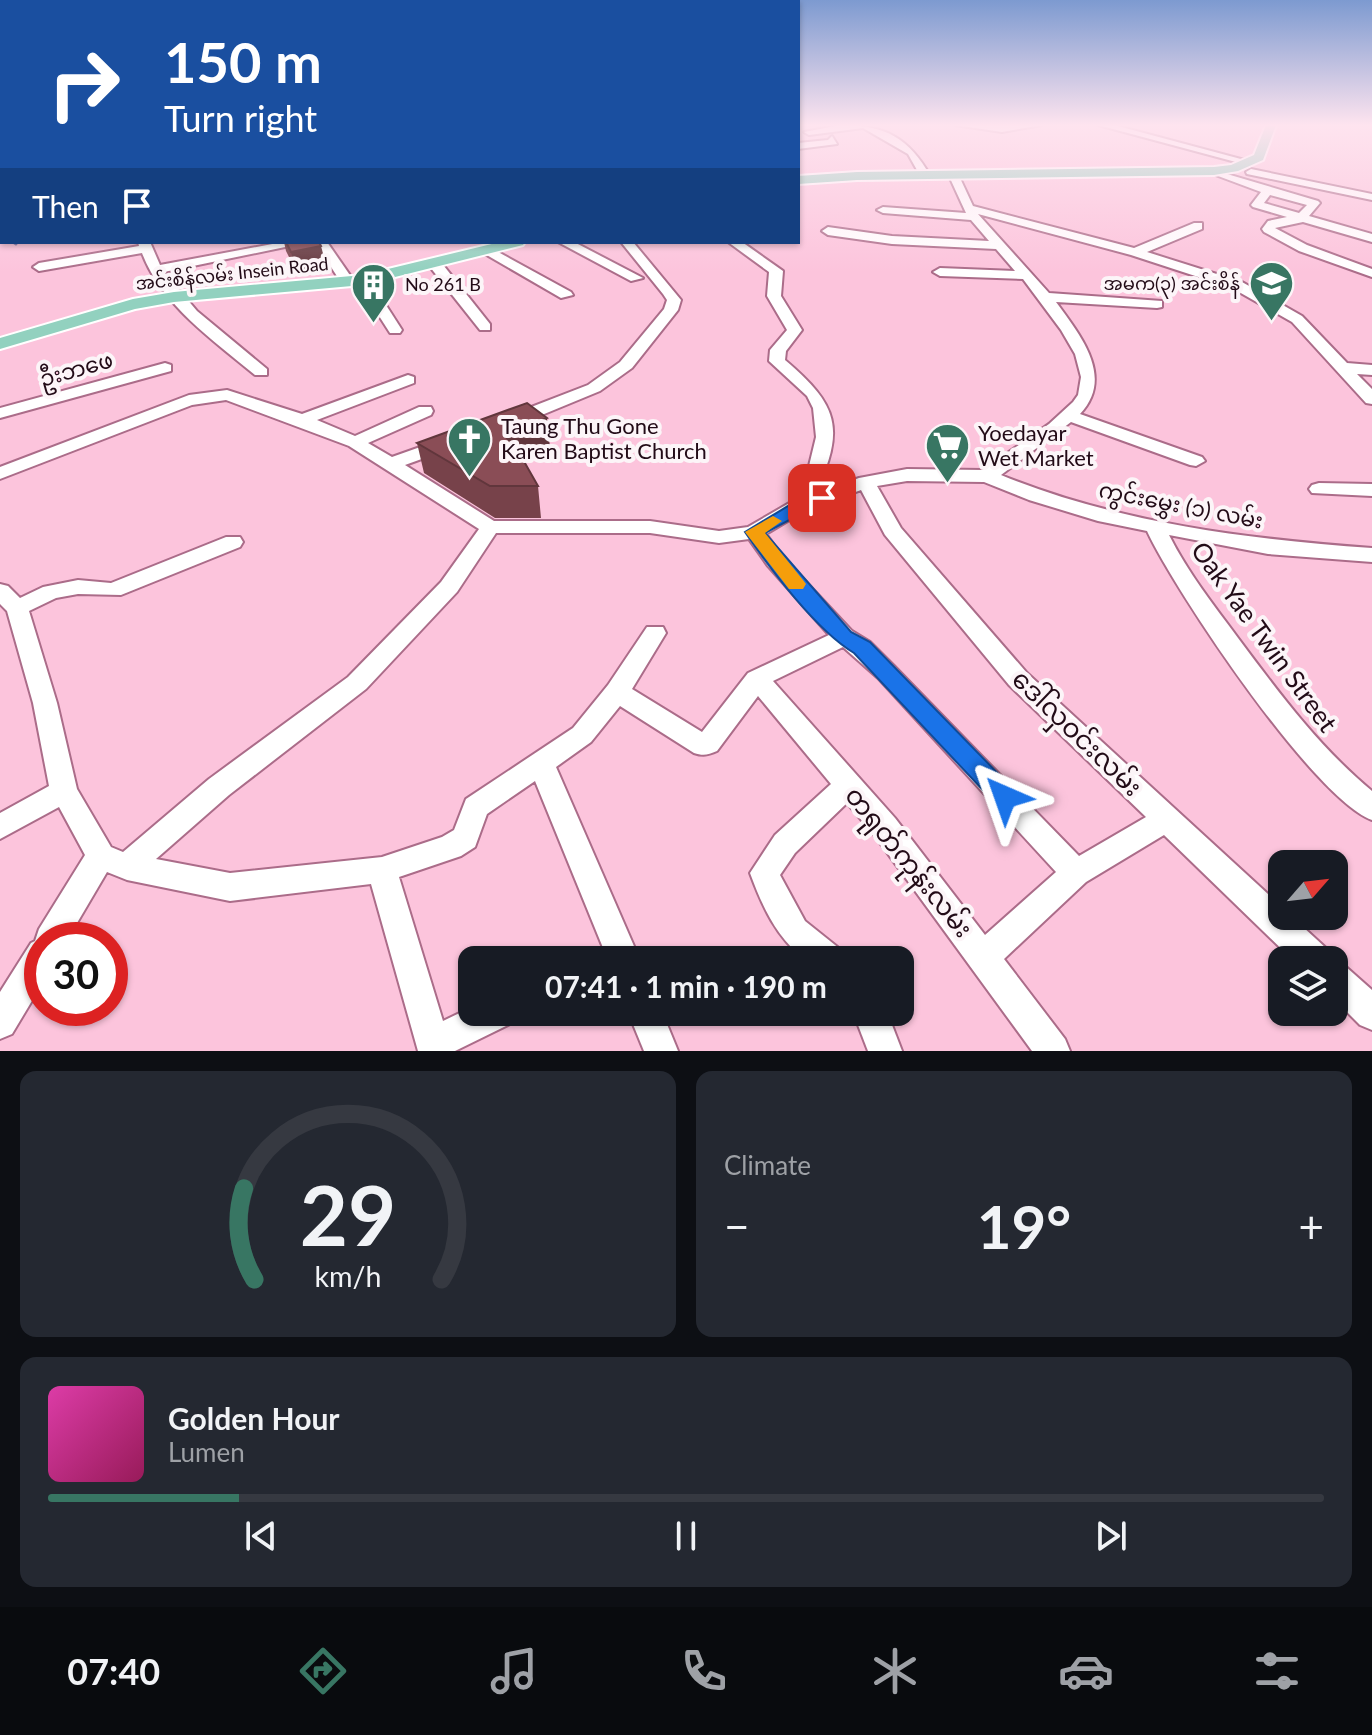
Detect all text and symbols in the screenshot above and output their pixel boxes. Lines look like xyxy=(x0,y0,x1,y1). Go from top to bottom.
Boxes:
text: 150 m xyxy=(164,28,322,95)
icon: right xyxy=(32,32,136,136)
text: Turn right xyxy=(164,96,317,140)
icon: arrive xyxy=(115,184,159,228)
text: Then xyxy=(32,188,99,224)
street label: အင်းစိန်လမ်း Insein Road xyxy=(134,250,330,299)
school or university icon: အမက(၃) အင်းစိန် xyxy=(1247,260,1295,323)
building icon: No 261 B xyxy=(350,261,398,324)
place label: အမက(၃) အင်းစိန် xyxy=(1103,270,1240,299)
place label: No 261 B xyxy=(405,273,481,295)
street label: ဦးဘဖေ xyxy=(36,345,117,397)
place label: Taung Thu Gone Karen Baptist Church xyxy=(501,412,707,464)
church icon: Taung Thu Gone Karen Baptist Church xyxy=(446,415,494,478)
place label: Yoedayar Wet Market xyxy=(978,419,1094,471)
supermarket icon: Yoedayar Wet Market xyxy=(923,422,971,485)
pin xyxy=(788,464,856,532)
street label: ကွင်းမွှေး (၁) လမ်း xyxy=(1096,474,1266,538)
icon: arrive xyxy=(800,476,844,520)
street label: Oak Yae Twin Street xyxy=(1185,535,1345,738)
street label: ဒေါ်လှဝင်းလမ်း xyxy=(1002,662,1149,807)
position arrow xyxy=(963,755,1047,839)
street label: တရုတ်ကုန်းလမ်း xyxy=(834,779,980,947)
north arrow xyxy=(1268,850,1348,930)
map controls xyxy=(1268,850,1348,1026)
speed limit sign: 30 xyxy=(24,922,128,1026)
button: layers xyxy=(1268,946,1348,1026)
text: 07:41 · 1 min · 190 m xyxy=(545,968,827,1004)
text: Climate xyxy=(724,1149,811,1181)
text: 29 xyxy=(300,1164,396,1264)
text: 19° xyxy=(977,1190,1071,1262)
text: − xyxy=(724,1200,750,1252)
text: + xyxy=(1298,1200,1324,1252)
text: km/h xyxy=(315,1259,381,1293)
text: Golden Hour xyxy=(168,1400,340,1436)
text: Lumen xyxy=(168,1436,245,1468)
icon: previous xyxy=(239,1514,283,1558)
icon: pause xyxy=(664,1514,708,1558)
icon: next xyxy=(1089,1514,1133,1558)
icon: directions xyxy=(295,1643,351,1699)
icon: music xyxy=(486,1643,542,1699)
icon: phone xyxy=(676,1643,732,1699)
icon: climate xyxy=(867,1643,923,1699)
icon: car xyxy=(1058,1643,1114,1699)
icon: filters xyxy=(1249,1643,1305,1699)
text: 07:40 xyxy=(67,1649,160,1693)

